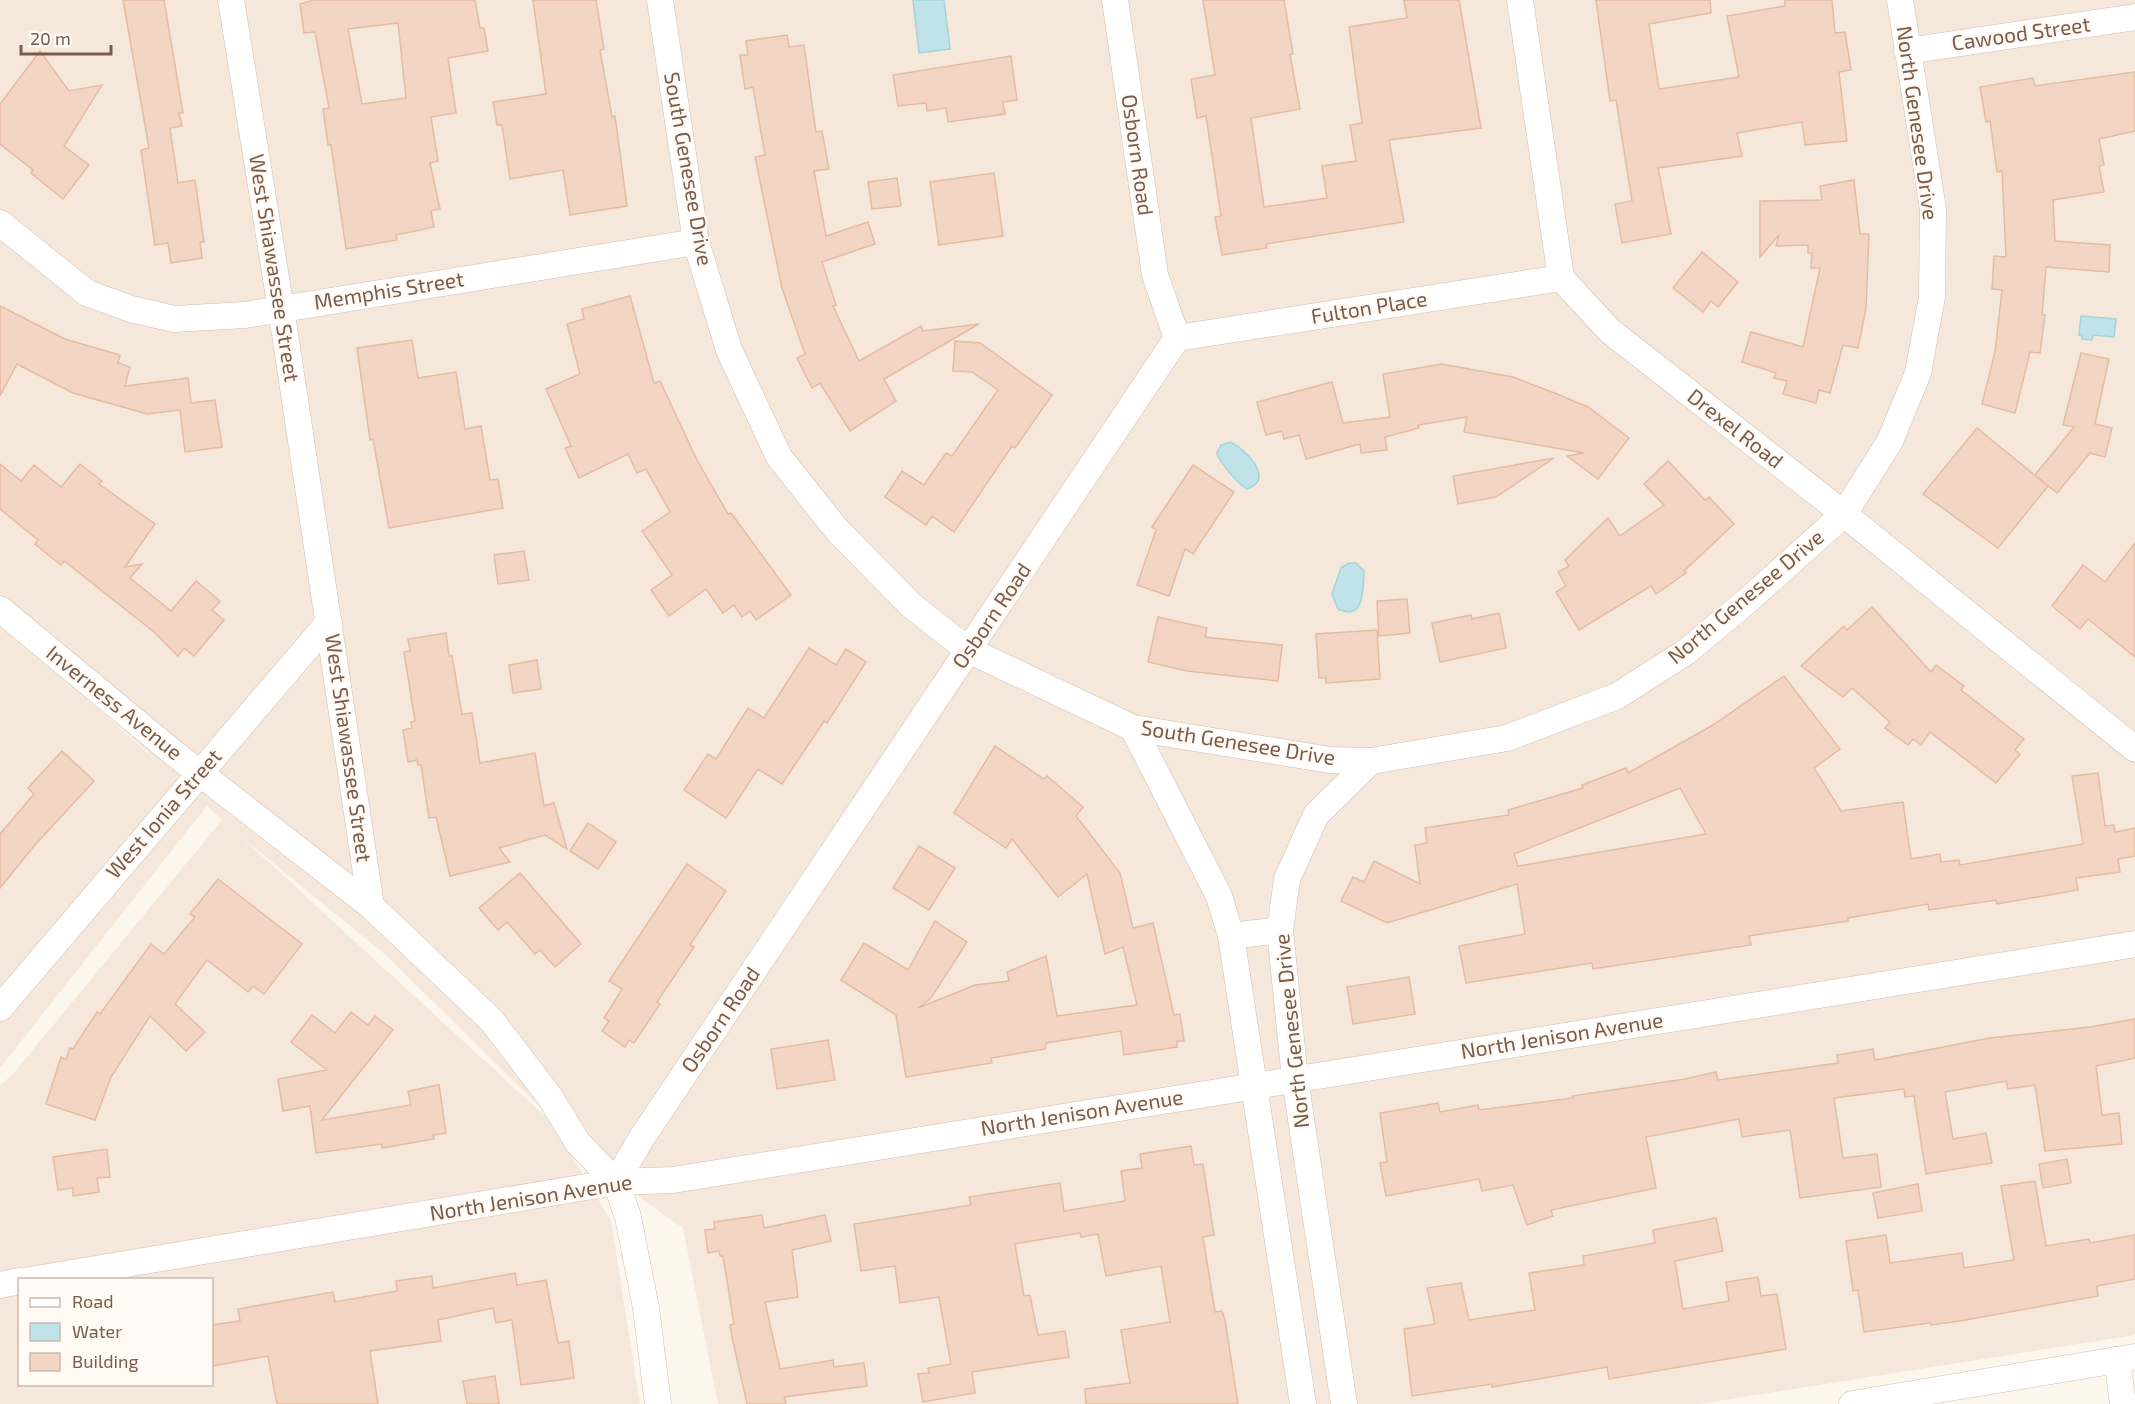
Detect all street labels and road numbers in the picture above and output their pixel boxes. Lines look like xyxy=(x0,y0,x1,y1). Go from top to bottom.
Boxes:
street label: Cawood Street xyxy=(1950,10,2092,55)
street label: North Genesee Drive xyxy=(1892,24,1944,221)
street label: South Genesee Drive xyxy=(660,70,719,268)
street label: Osborn Road xyxy=(1118,93,1159,217)
street label: West Shiawassee Street xyxy=(245,152,306,384)
street label: Memphis Street xyxy=(312,265,465,314)
street label: Fulton Place xyxy=(1309,285,1429,328)
street label: Drexel Road xyxy=(1683,383,1789,473)
street label: North Genesee Drive xyxy=(1662,523,1828,668)
street label: Osborn Road xyxy=(946,557,1035,673)
street label: West Shiawassee Street xyxy=(321,632,378,864)
street label: Inverness Avenue xyxy=(42,639,188,764)
street label: South Genesee Drive xyxy=(1139,714,1337,769)
street label: West Ionia Street xyxy=(100,743,226,883)
street label: North Genesee Drive xyxy=(1268,933,1313,1130)
street label: Osborn Road xyxy=(675,961,764,1077)
street label: North Jenison Avenue xyxy=(1459,1006,1665,1063)
street label: North Jenison Avenue xyxy=(979,1083,1185,1140)
street label: North Jenison Avenue xyxy=(428,1168,634,1225)

